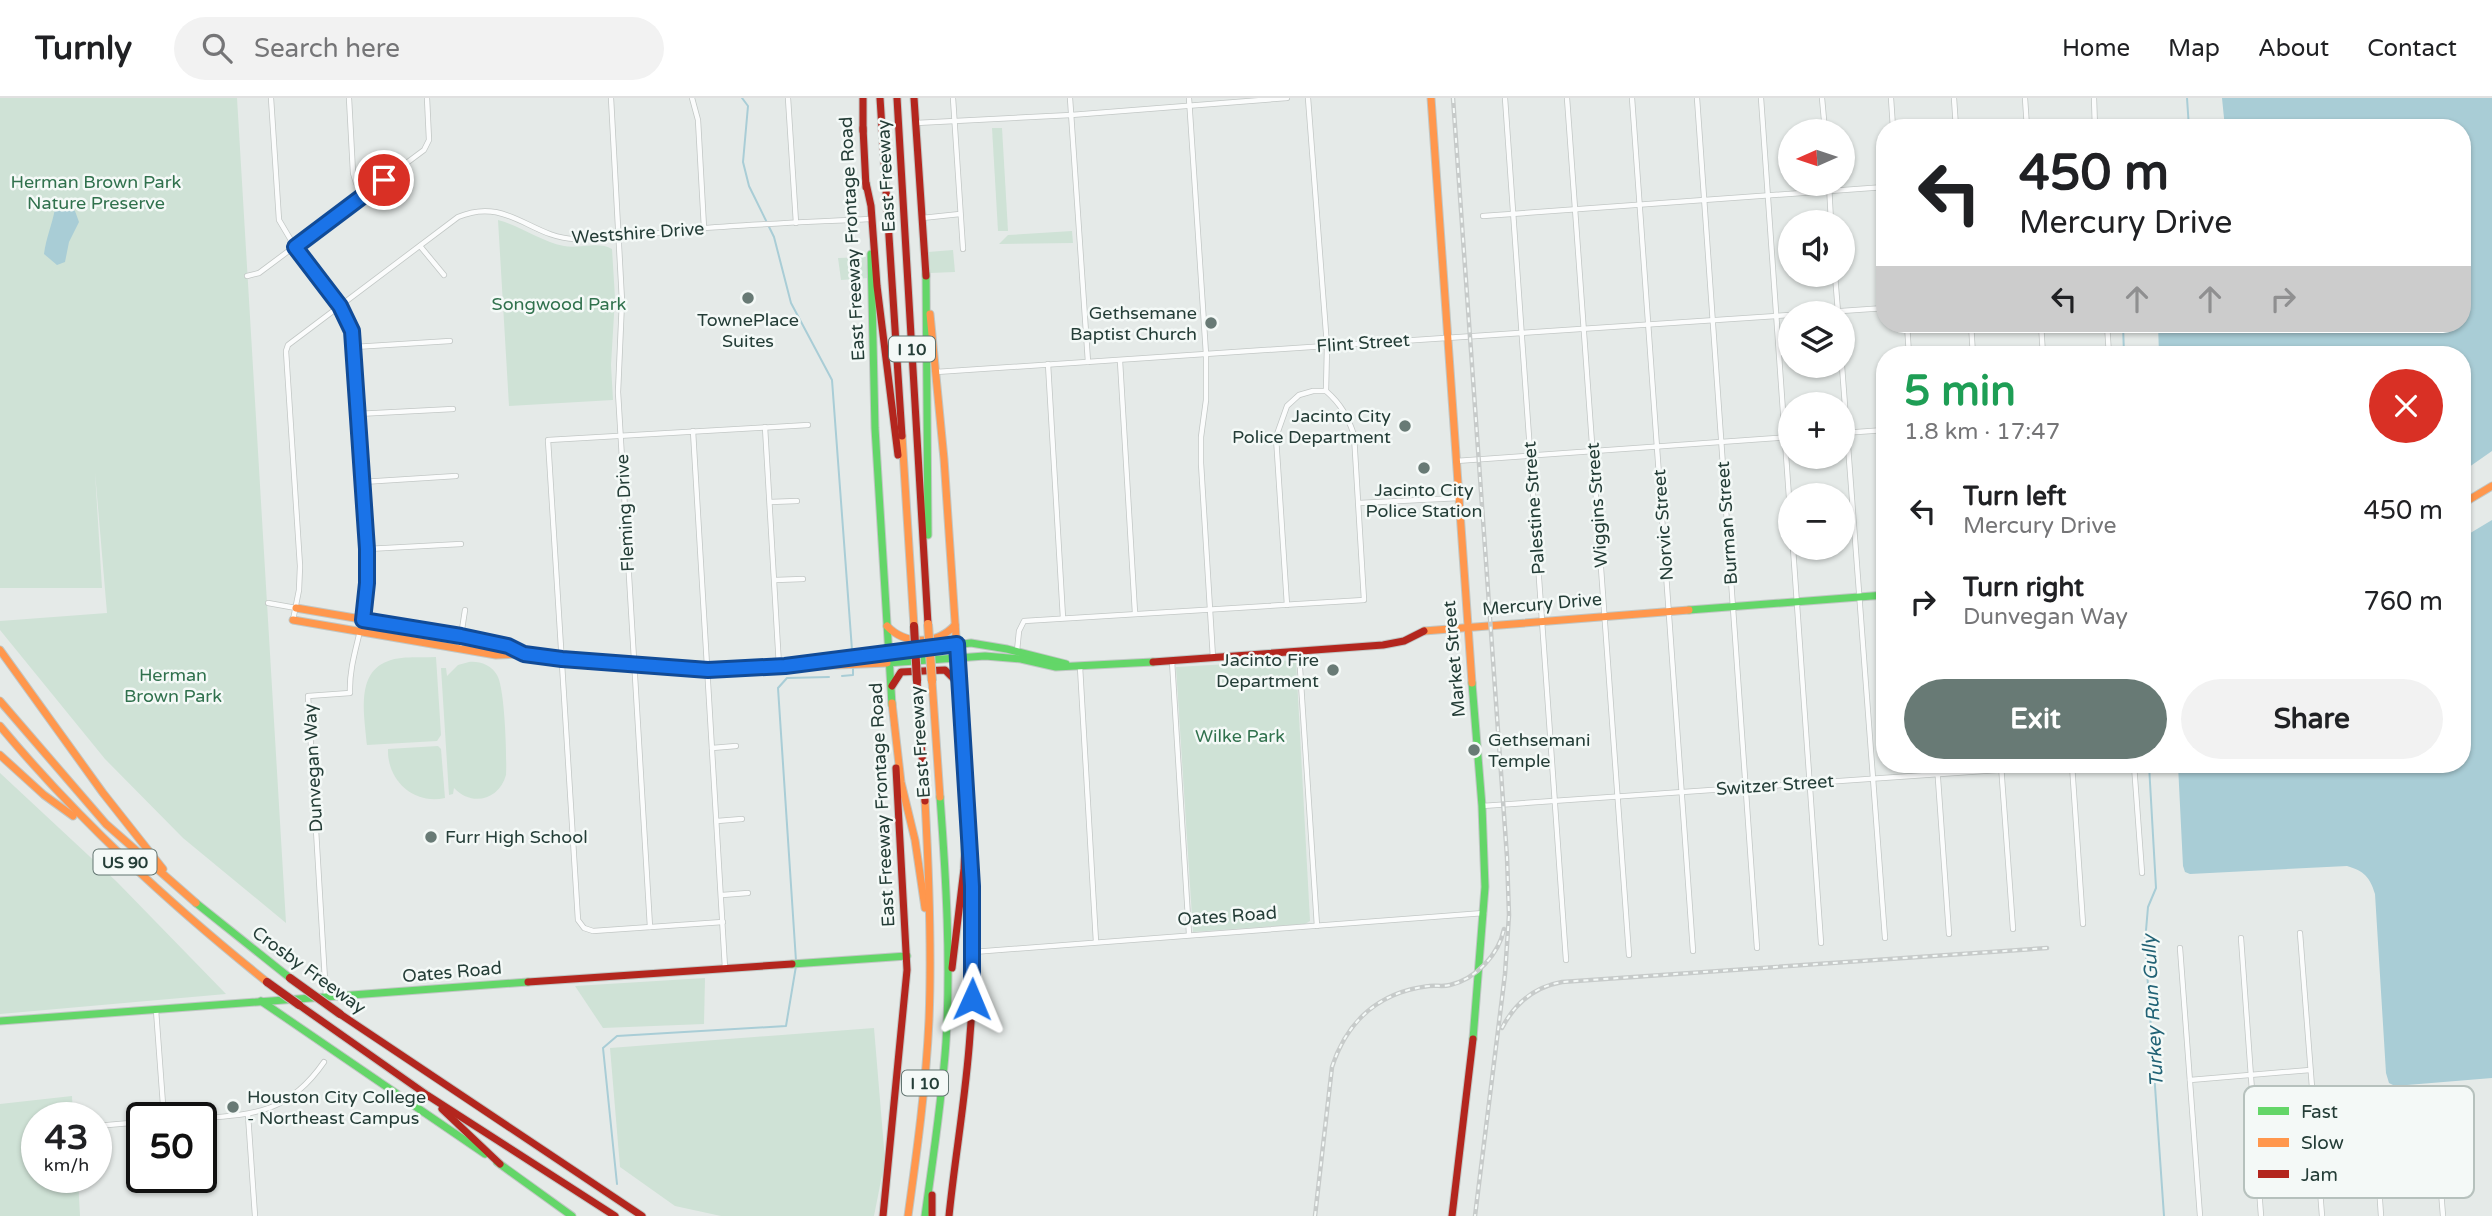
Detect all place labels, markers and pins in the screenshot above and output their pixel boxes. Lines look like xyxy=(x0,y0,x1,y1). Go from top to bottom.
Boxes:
pin xyxy=(354,150,414,210)
marker: TownePlace Suites xyxy=(740,290,756,306)
place label: Gethsemane Baptist Church xyxy=(1070,302,1197,345)
place label: TownePlace Suites xyxy=(697,309,799,352)
marker: Gethsemane Baptist Church xyxy=(1203,315,1219,331)
place label: Jacinto City Police Department xyxy=(1232,405,1391,448)
marker: Jacinto City Police Department xyxy=(1397,418,1413,434)
marker: Jacinto City Police Station xyxy=(1416,460,1432,476)
place label: Jacinto City Police Station xyxy=(1366,479,1482,522)
place label: Jacinto Fire Department xyxy=(1216,649,1319,692)
marker: Jacinto Fire Department xyxy=(1325,662,1341,678)
place label: Gethsemani Temple xyxy=(1488,729,1591,772)
marker: Gethsemani Temple xyxy=(1466,742,1482,758)
place label: Furr High School xyxy=(445,826,588,848)
marker: Furr High School xyxy=(423,829,439,845)
place label: Houston City College - Northeast Campus xyxy=(247,1086,426,1129)
marker: Houston City College - Northeast Campus xyxy=(225,1099,241,1115)

